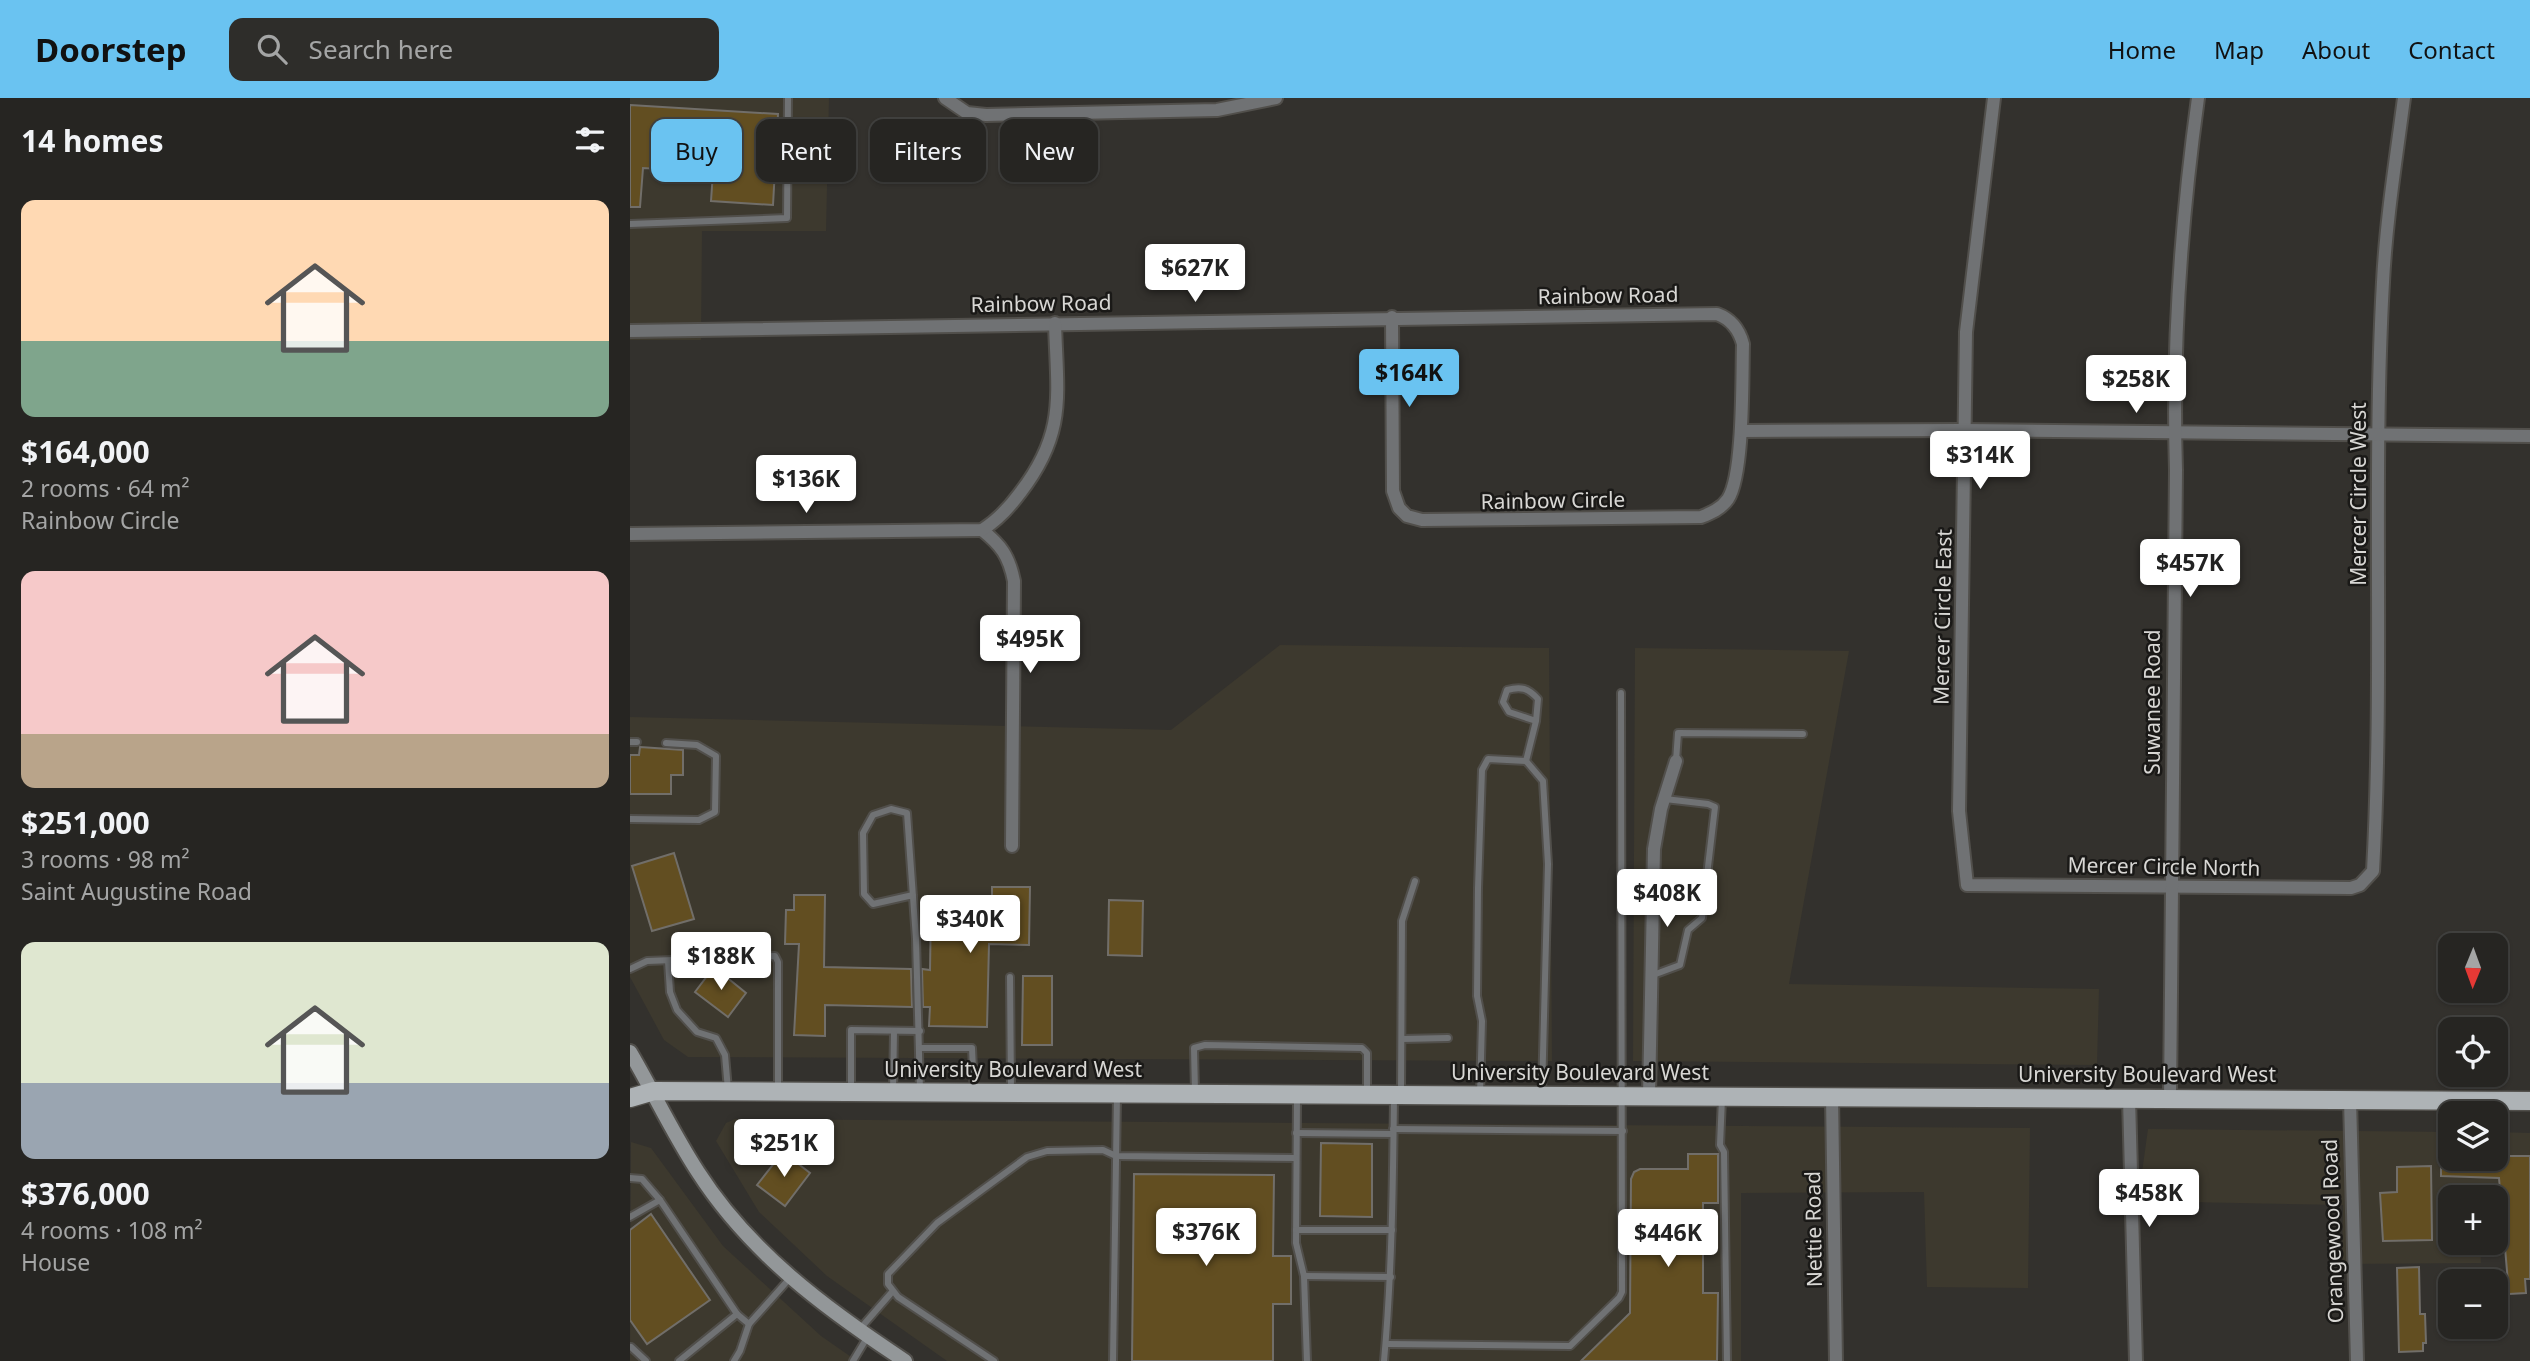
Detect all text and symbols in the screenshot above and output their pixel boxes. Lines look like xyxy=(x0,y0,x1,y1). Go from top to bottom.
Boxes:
search box xyxy=(229,18,719,81)
text: Doorstep xyxy=(35,27,187,72)
icon: search xyxy=(253,30,291,68)
text: Search here xyxy=(309,31,453,67)
text: Home xyxy=(2108,33,2176,66)
text: Map xyxy=(2214,33,2264,66)
text: About xyxy=(2302,33,2370,66)
text: Contact xyxy=(2408,33,2495,66)
chip: Buy xyxy=(651,119,742,182)
chip: Rent xyxy=(756,119,856,182)
chip: Filters xyxy=(870,119,986,182)
chip: New xyxy=(1000,119,1098,182)
text: 14 homes xyxy=(21,120,164,161)
icon: filters xyxy=(571,121,609,159)
pin: $627K xyxy=(1146,244,1244,304)
icon: home xyxy=(252,245,378,371)
text: $627K xyxy=(1161,251,1229,283)
street label: Rainbow Road xyxy=(1537,280,1679,310)
street label: Rainbow Road xyxy=(970,288,1112,318)
pin: $164K xyxy=(1360,350,1458,409)
text: $164K xyxy=(1375,356,1443,388)
pin: $258K xyxy=(2087,356,2185,415)
text: $258K xyxy=(2102,362,2170,394)
street label: Mercer Circle West xyxy=(2344,402,2372,586)
text: $164,000 xyxy=(21,431,150,472)
pin: $314K xyxy=(1931,432,2029,491)
text: $314K xyxy=(1946,438,2014,470)
pin: $136K xyxy=(757,456,855,515)
text: $136K xyxy=(772,462,840,494)
text: 2 rooms · 64 m² xyxy=(21,472,190,504)
street label: Rainbow Circle xyxy=(1480,485,1626,515)
text: Rainbow Circle xyxy=(21,504,179,536)
street label: Mercer Circle East xyxy=(1926,528,1958,705)
pin: $457K xyxy=(2141,540,2239,599)
text: $457K xyxy=(2156,546,2224,578)
icon: home xyxy=(252,616,378,742)
pin: $495K xyxy=(981,616,1079,675)
text: $495K xyxy=(996,622,1064,654)
street label: Suwanee Road xyxy=(2138,629,2166,775)
text: $251,000 xyxy=(21,802,150,843)
text: 3 rooms · 98 m² xyxy=(21,843,190,875)
street label: Mercer Circle North xyxy=(2067,850,2261,882)
pin: $408K xyxy=(1618,870,1716,929)
text: Saint Augustine Road xyxy=(21,875,252,907)
text: $408K xyxy=(1633,876,1701,908)
pin: $340K xyxy=(921,896,1019,955)
text: $340K xyxy=(936,902,1004,934)
pin: $188K xyxy=(672,932,770,992)
north arrow xyxy=(2438,933,2508,1003)
map controls xyxy=(2438,933,2508,1339)
text: $188K xyxy=(687,939,755,971)
icon: home xyxy=(252,987,378,1113)
button: locate xyxy=(2438,1017,2508,1087)
street label: University Boulevard West xyxy=(884,1055,1142,1083)
street label: University Boulevard West xyxy=(1451,1058,1709,1086)
street label: University Boulevard West xyxy=(2018,1060,2276,1088)
button: layers xyxy=(2438,1101,2508,1171)
pin: $251K xyxy=(735,1119,833,1179)
text: $251K xyxy=(750,1126,818,1158)
street label: Orangewood Road xyxy=(2315,1138,2349,1324)
pin: $458K xyxy=(2100,1170,2198,1229)
street label: Nettie Road xyxy=(1798,1171,1828,1287)
text: $376,000 xyxy=(21,1173,150,1214)
text: $458K xyxy=(2115,1176,2183,1208)
button: + xyxy=(2438,1185,2508,1255)
pin: $376K xyxy=(1157,1208,1255,1268)
pin: $446K xyxy=(1619,1210,1717,1269)
text: 4 rooms · 108 m² xyxy=(21,1214,203,1246)
text: $376K xyxy=(1172,1215,1240,1247)
text: $446K xyxy=(1634,1216,1702,1248)
text: House xyxy=(21,1246,90,1278)
button: − xyxy=(2438,1269,2508,1339)

